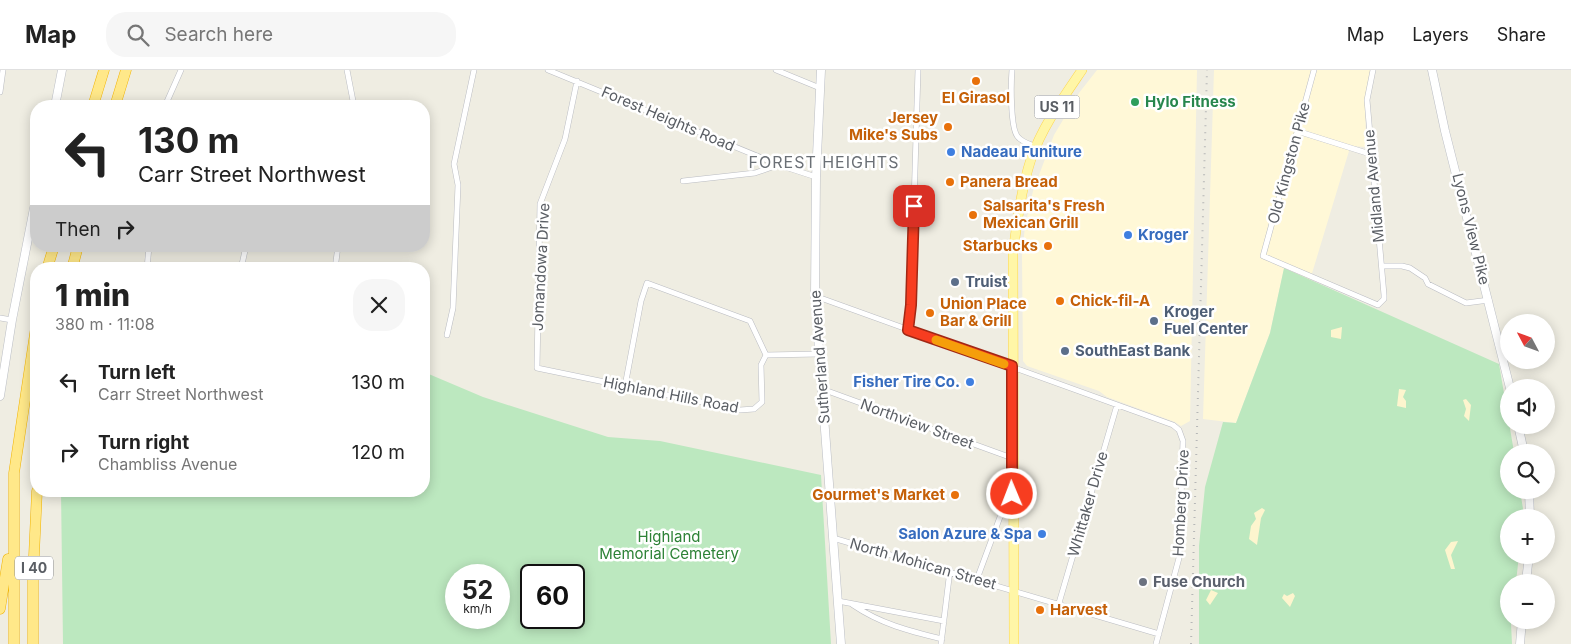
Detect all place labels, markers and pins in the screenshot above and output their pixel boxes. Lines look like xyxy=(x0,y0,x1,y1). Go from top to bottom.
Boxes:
marker: El Girasol xyxy=(970,75,982,87)
place label: El Girasol xyxy=(942,88,1010,107)
place label: Hylo Fitness xyxy=(1145,92,1236,111)
marker: Hylo Fitness xyxy=(1129,96,1141,108)
place label: Jersey Mike's Subs xyxy=(849,108,938,144)
marker: Jersey Mike's Subs xyxy=(942,121,954,133)
place label: Nadeau Funiture xyxy=(961,142,1082,161)
marker: Nadeau Funiture xyxy=(945,146,957,158)
place label: Panera Bread xyxy=(960,172,1058,191)
marker: Panera Bread xyxy=(944,176,956,188)
pin xyxy=(893,185,935,227)
place label: Salsarita's Fresh Mexican Grill xyxy=(983,196,1105,232)
marker: Salsarita's Fresh Mexican Grill xyxy=(967,209,979,221)
place label: Kroger xyxy=(1138,225,1188,244)
marker: Kroger xyxy=(1122,229,1134,241)
place label: Starbucks xyxy=(963,236,1038,255)
marker: Starbucks xyxy=(1042,240,1054,252)
place label: Truist xyxy=(965,272,1008,291)
marker: Truist xyxy=(949,276,961,288)
place label: Chick-fil-A xyxy=(1070,291,1150,310)
place label: Union Place Bar & Grill xyxy=(940,294,1027,330)
marker: Chick-fil-A xyxy=(1054,295,1066,307)
place label: Kroger Fuel Center xyxy=(1164,302,1248,338)
marker: Union Place Bar & Grill xyxy=(924,307,936,319)
marker: Kroger Fuel Center xyxy=(1148,315,1160,327)
place label: SouthEast Bank xyxy=(1075,341,1190,360)
marker: SouthEast Bank xyxy=(1059,345,1071,357)
place label: Fisher Tire Co. xyxy=(853,372,960,391)
marker: Fisher Tire Co. xyxy=(964,376,976,388)
place label: Gourmet's Market xyxy=(812,485,946,504)
marker: Gourmet's Market xyxy=(949,489,961,501)
place label: Salon Azure & Spa xyxy=(898,524,1032,543)
marker: Salon Azure & Spa xyxy=(1036,528,1048,540)
place label: Fuse Church xyxy=(1153,572,1245,591)
marker: Fuse Church xyxy=(1137,576,1149,588)
place label: Harvest xyxy=(1050,600,1108,619)
marker: Harvest xyxy=(1034,604,1046,616)

